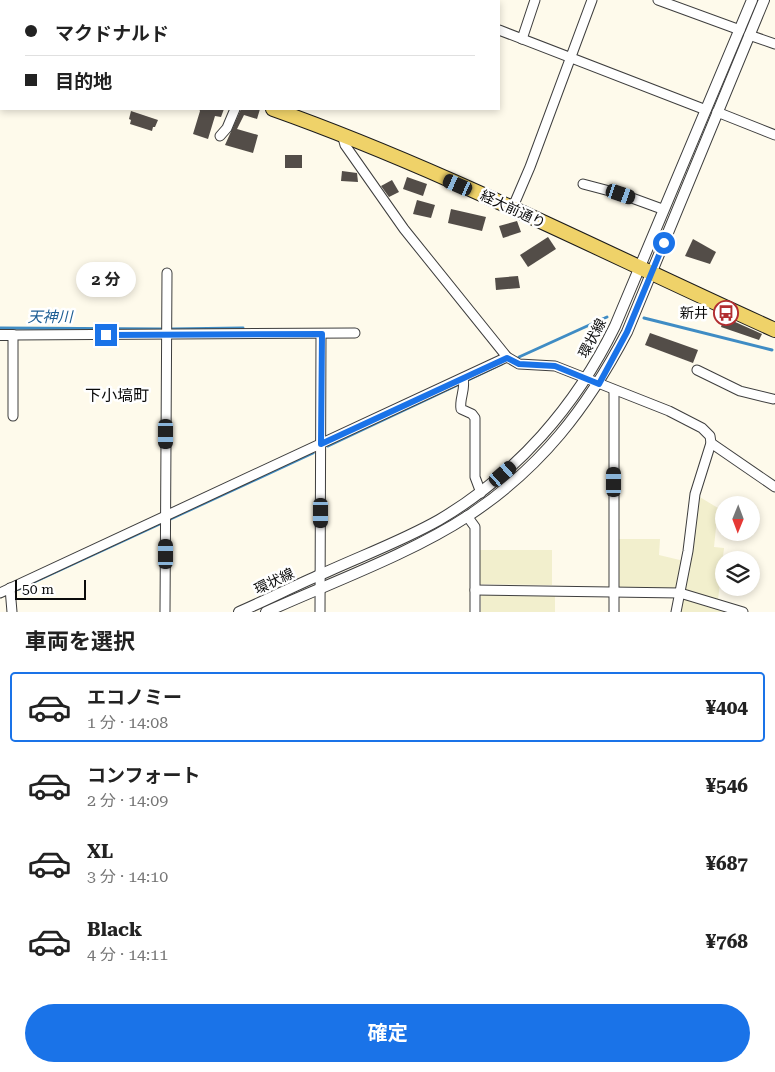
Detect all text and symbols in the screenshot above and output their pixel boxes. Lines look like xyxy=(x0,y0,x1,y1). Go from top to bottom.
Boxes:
text: マクドナルド xyxy=(55,22,169,45)
text: 目的地 xyxy=(55,70,112,93)
car xyxy=(441,172,474,198)
car xyxy=(604,182,637,206)
street label: 経大前通り xyxy=(478,187,548,231)
route start xyxy=(653,232,675,254)
callout: 2 分 xyxy=(76,262,136,298)
text: 2 分 xyxy=(91,270,121,289)
bus stop icon: 新井 xyxy=(713,300,739,326)
place label: 新井 xyxy=(680,305,708,321)
water label: 天神川 xyxy=(27,308,74,326)
street label: 環状線 xyxy=(575,316,609,360)
route end xyxy=(95,324,117,346)
district label: 下小塙町 xyxy=(85,386,149,405)
car xyxy=(158,419,173,449)
car xyxy=(486,458,519,490)
car xyxy=(606,467,621,497)
north arrow xyxy=(715,496,760,541)
map controls xyxy=(715,496,760,596)
car xyxy=(313,498,328,528)
car xyxy=(158,539,173,569)
button: layers xyxy=(715,551,760,596)
street label: 環状線 xyxy=(252,565,296,597)
scale bar xyxy=(15,577,86,600)
text: 50 m xyxy=(22,581,54,597)
text: 車両を選択 xyxy=(25,629,135,654)
icon: car xyxy=(27,685,72,730)
text: エコノミー xyxy=(87,686,182,709)
text: ¥404 xyxy=(705,696,748,719)
text: 1 分 · 14:08 xyxy=(87,713,168,732)
icon: car xyxy=(27,763,72,808)
text: コンフォート xyxy=(87,764,200,787)
text: ¥546 xyxy=(705,774,748,797)
text: 2 分 · 14:09 xyxy=(87,791,168,810)
text: XL xyxy=(87,840,113,863)
icon: car xyxy=(27,841,72,886)
text: ¥687 xyxy=(705,852,748,875)
text: 3 分 · 14:10 xyxy=(87,867,168,886)
text: Black xyxy=(87,918,142,941)
icon: car xyxy=(27,919,72,964)
text: ¥768 xyxy=(705,930,748,953)
text: 4 分 · 14:11 xyxy=(87,945,168,964)
button: 確定 xyxy=(25,1004,750,1062)

